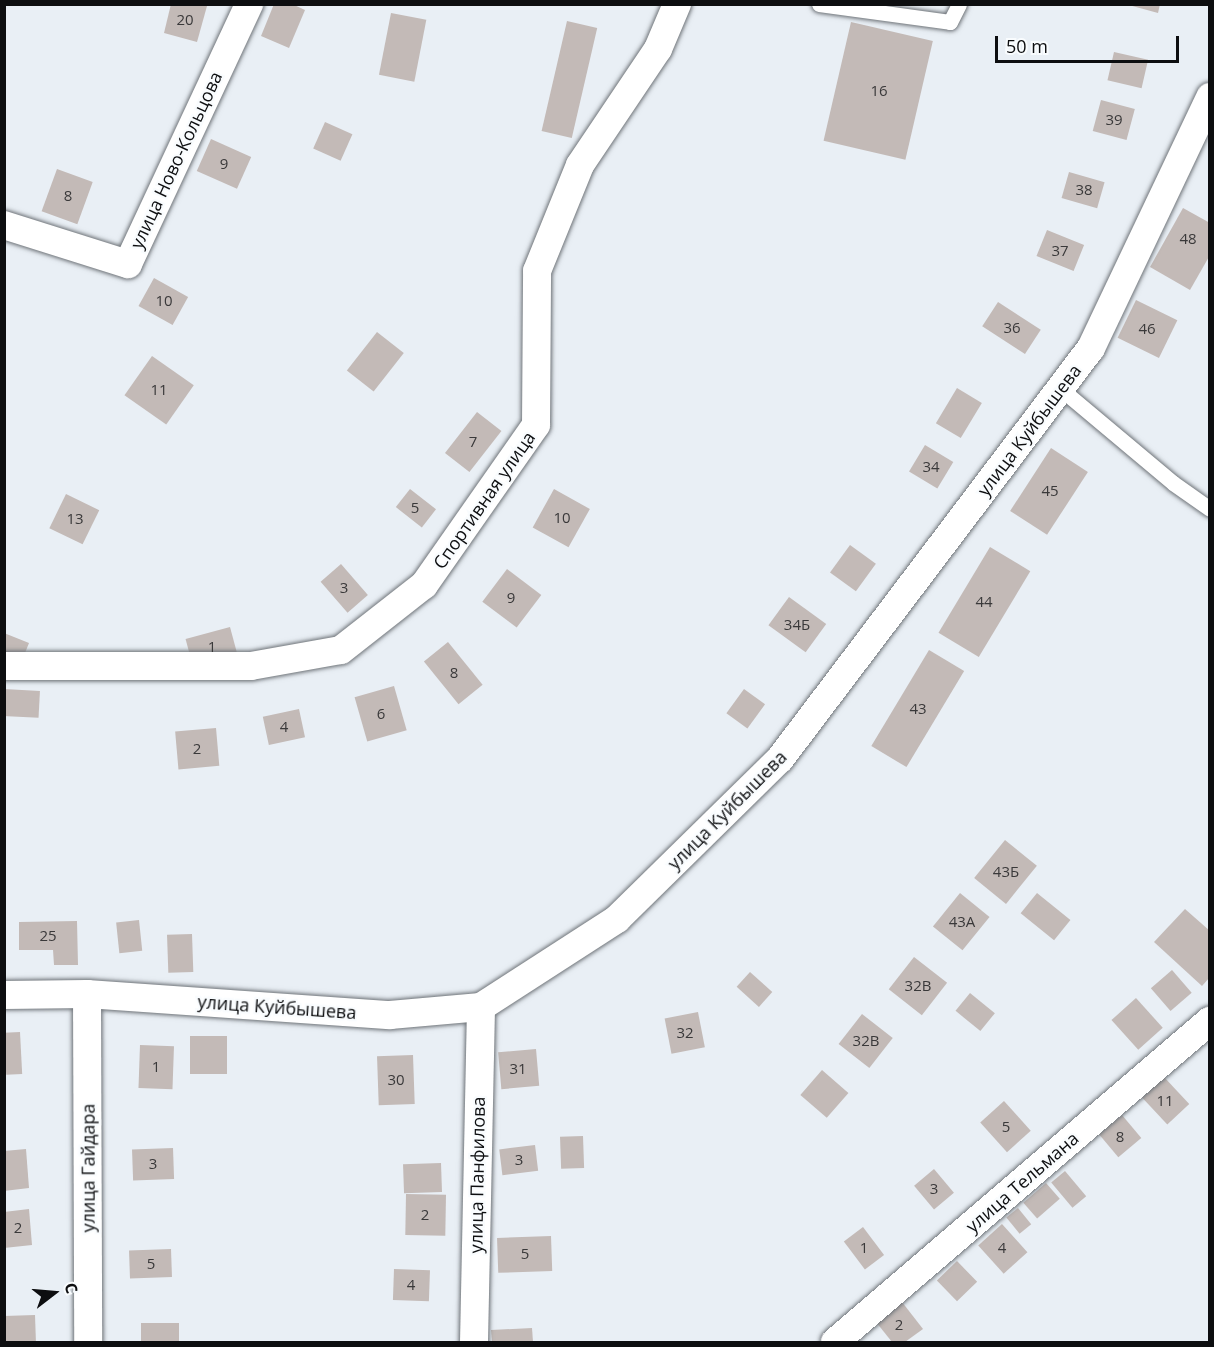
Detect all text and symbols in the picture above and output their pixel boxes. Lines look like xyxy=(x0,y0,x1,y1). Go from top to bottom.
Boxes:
house number: 20 xyxy=(176,11,194,29)
scale bar xyxy=(998,24,1182,62)
text: 50 m xyxy=(1006,34,1048,58)
street label: улица Ново-Кольцова xyxy=(125,68,227,252)
house number: 16 xyxy=(870,82,888,100)
house number: 39 xyxy=(1105,111,1123,129)
house number: 9 xyxy=(220,155,228,173)
house number: 38 xyxy=(1075,181,1093,199)
house number: 8 xyxy=(64,187,72,205)
house number: 48 xyxy=(1179,230,1197,248)
house number: 37 xyxy=(1051,242,1069,260)
house number: 10 xyxy=(155,292,173,310)
house number: 36 xyxy=(1003,319,1021,337)
house number: 46 xyxy=(1138,320,1156,338)
street label: улица Куйбышева xyxy=(972,360,1086,500)
house number: 11 xyxy=(150,381,168,399)
street label: Спортивная улица xyxy=(429,427,539,573)
house number: 7 xyxy=(469,433,477,451)
house number: 34 xyxy=(922,458,940,476)
house number: 45 xyxy=(1041,482,1059,500)
house number: 5 xyxy=(411,499,419,517)
house number: 10 xyxy=(553,509,571,527)
house number: 13 xyxy=(66,510,84,528)
house number: 3 xyxy=(340,579,348,597)
house number: 9 xyxy=(507,589,515,607)
house number: 44 xyxy=(975,593,993,611)
house number: 34Б xyxy=(784,616,810,634)
house number: 1 xyxy=(208,638,216,656)
house number: 8 xyxy=(450,664,458,682)
house number: 43 xyxy=(909,700,927,718)
house number: 6 xyxy=(377,705,385,723)
house number: 4 xyxy=(280,718,288,736)
house number: 2 xyxy=(193,740,201,758)
street label: улица Куйбышева xyxy=(663,746,791,874)
house number: 43Б xyxy=(993,863,1019,881)
house number: 43А xyxy=(949,913,975,931)
house number: 25 xyxy=(39,927,57,945)
house number: 32В xyxy=(905,977,931,995)
street label: улица Куйбышева xyxy=(197,991,357,1023)
house number: 32 xyxy=(676,1024,694,1042)
house number: 32В xyxy=(853,1032,879,1050)
house number: 1 xyxy=(152,1058,160,1076)
house number: 31 xyxy=(509,1060,527,1078)
house number: 30 xyxy=(387,1071,405,1089)
house number: 11 xyxy=(1156,1092,1174,1110)
street label: улица Панфилова xyxy=(465,1096,489,1254)
street label: улица Гайдара xyxy=(77,1104,99,1232)
house number: 5 xyxy=(1002,1118,1010,1136)
street label: улица Тельмана xyxy=(961,1127,1083,1237)
house number: 8 xyxy=(1116,1128,1124,1146)
house number: 3 xyxy=(515,1151,523,1169)
house number: 3 xyxy=(149,1155,157,1173)
house number: 3 xyxy=(930,1180,938,1198)
house number: 2 xyxy=(421,1206,429,1224)
house number: 2 xyxy=(14,1219,22,1237)
house number: 1 xyxy=(860,1239,868,1257)
house number: 4 xyxy=(998,1239,1006,1257)
house number: 5 xyxy=(521,1245,529,1263)
house number: 5 xyxy=(147,1255,155,1273)
north arrow xyxy=(24,1263,84,1323)
house number: 4 xyxy=(407,1276,415,1294)
text: С xyxy=(59,1280,83,1296)
house number: 2 xyxy=(895,1316,903,1334)

